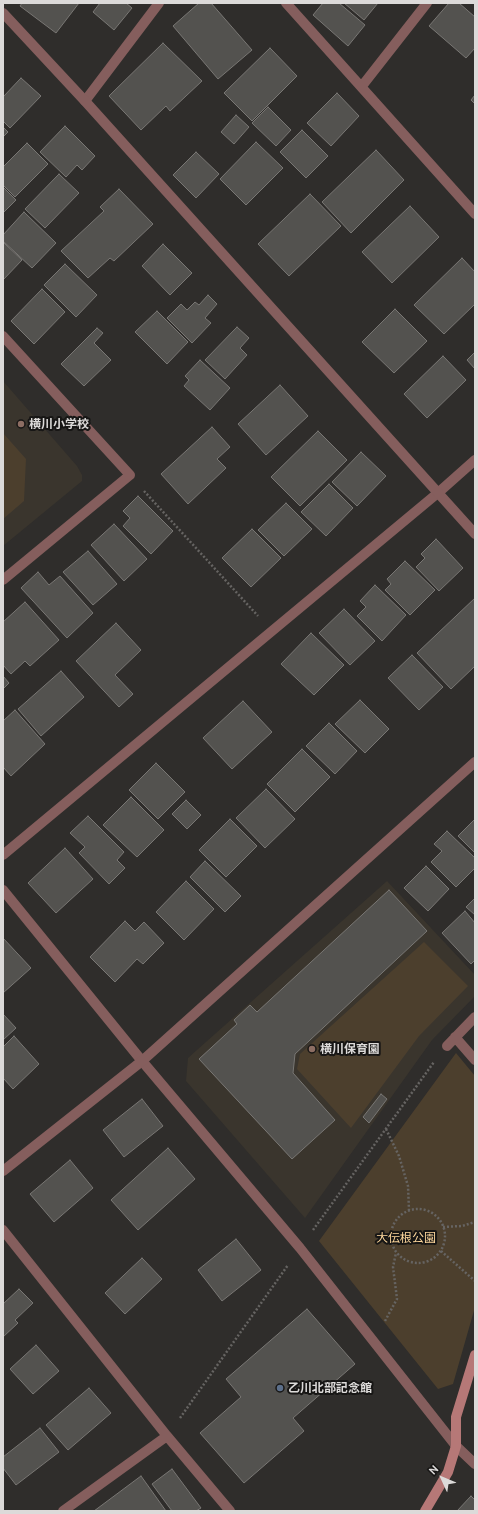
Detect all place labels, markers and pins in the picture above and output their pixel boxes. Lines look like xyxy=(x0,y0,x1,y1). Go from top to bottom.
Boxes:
place label: 横川小学校 xyxy=(29,417,89,431)
marker: 横川小学校 xyxy=(16,419,26,429)
place label: 横川保育園 xyxy=(320,1042,380,1056)
marker: 横川保育園 xyxy=(307,1044,317,1054)
place label: 乙川北部記念館 xyxy=(288,1381,372,1395)
marker: 乙川北部記念館 xyxy=(275,1383,285,1393)

